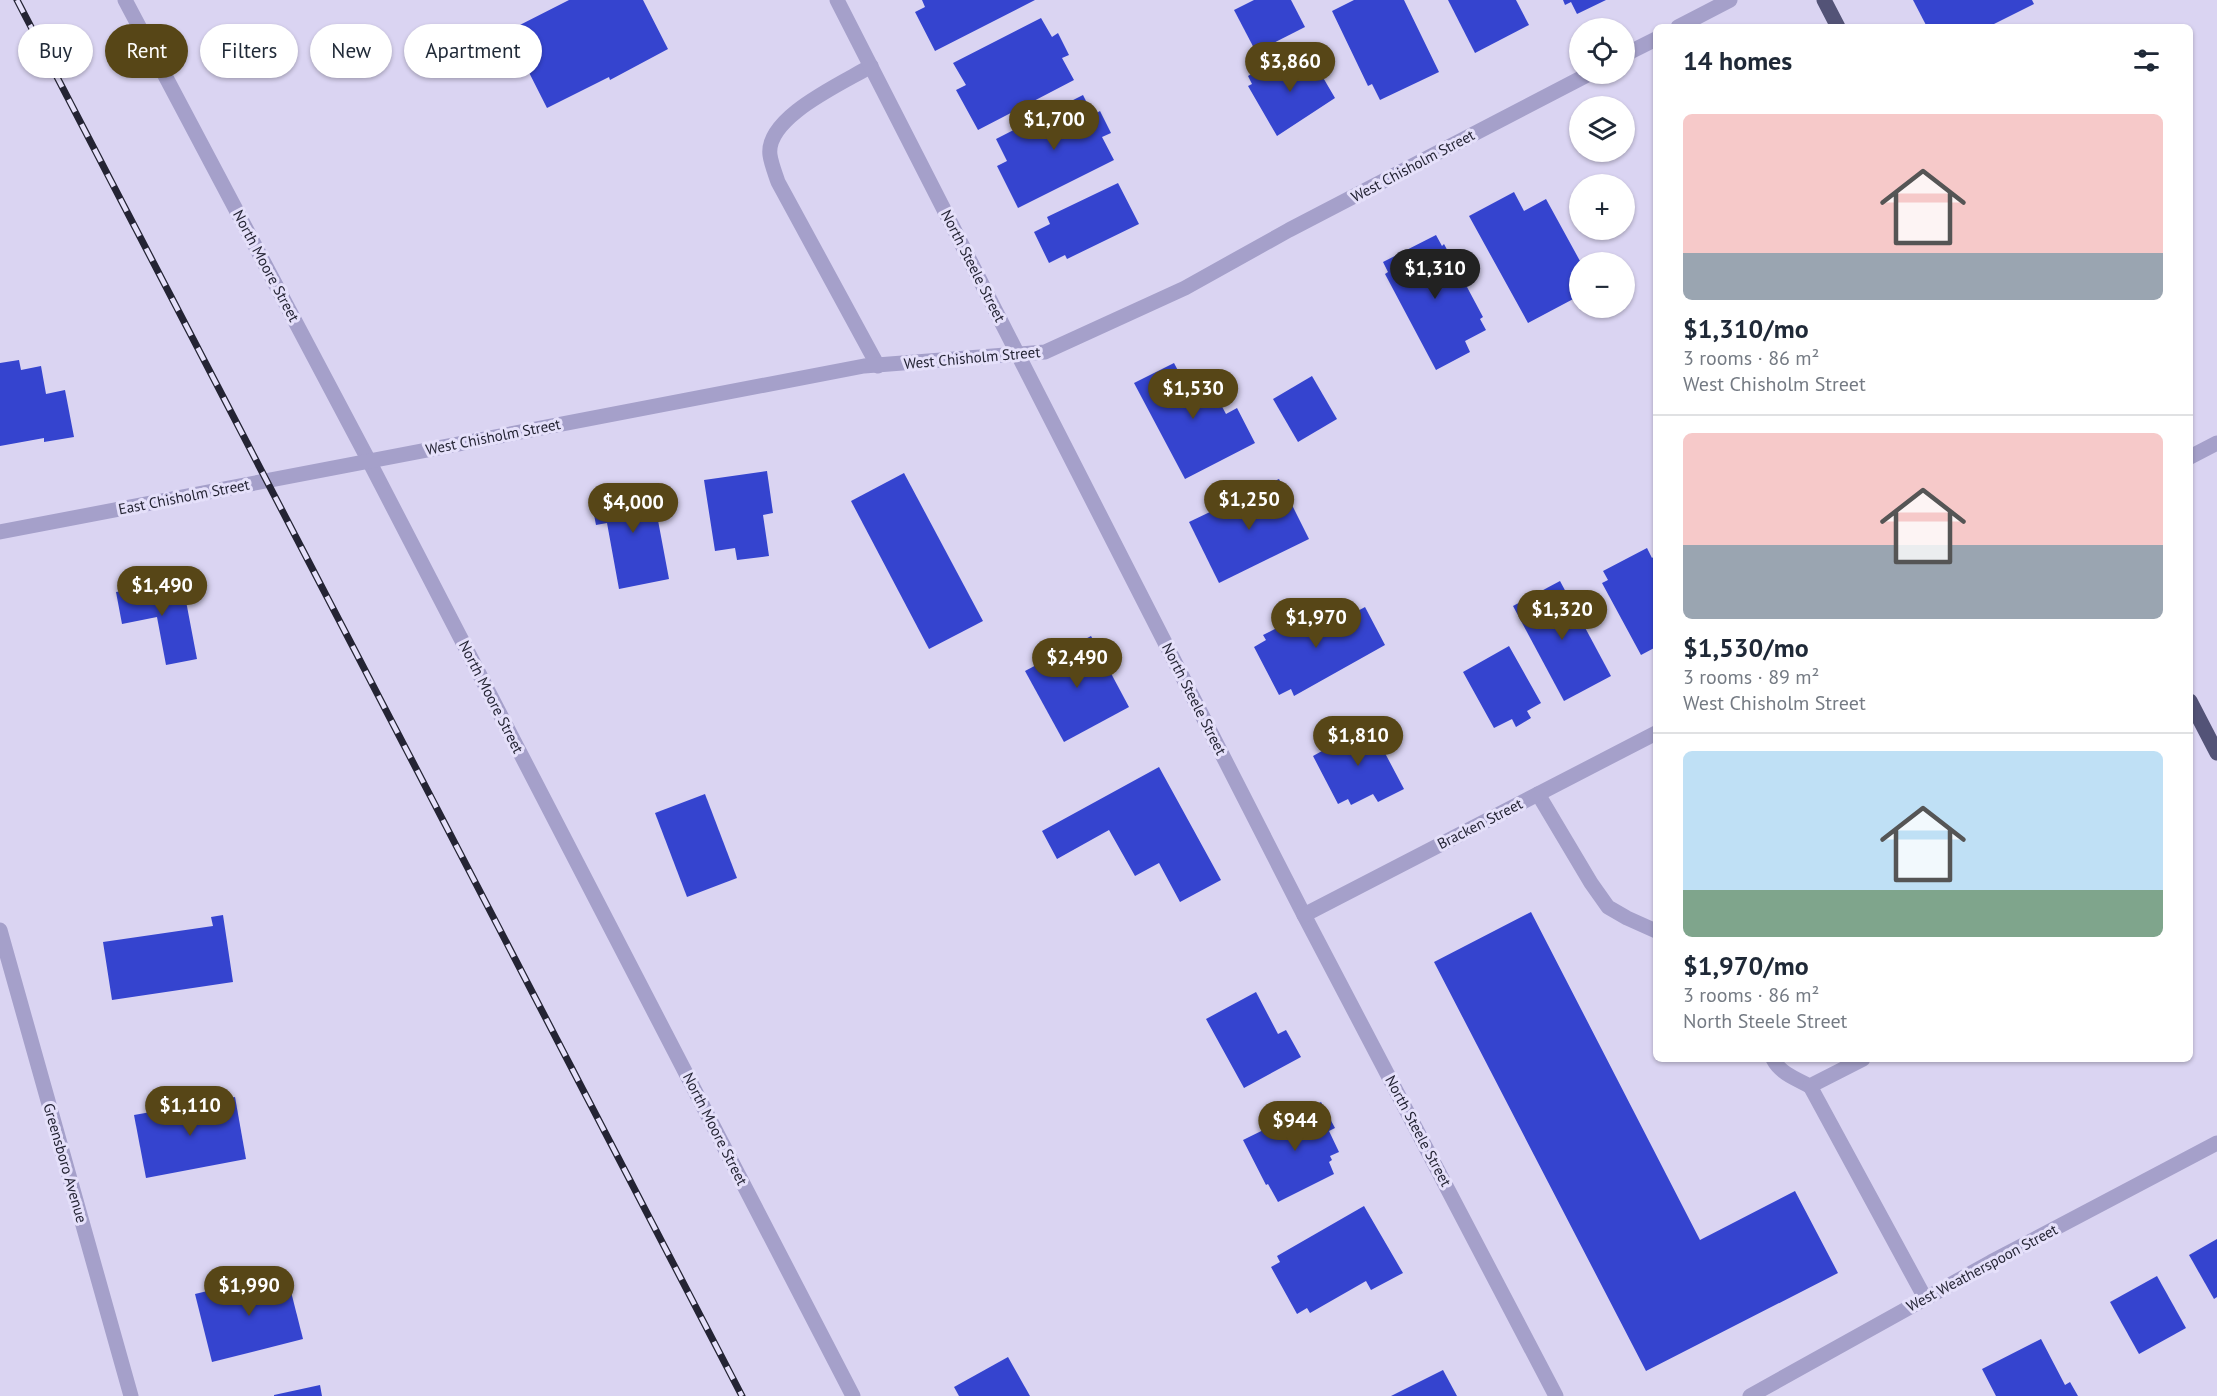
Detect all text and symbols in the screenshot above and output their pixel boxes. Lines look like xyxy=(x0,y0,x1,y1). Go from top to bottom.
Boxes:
map controls xyxy=(1569,18,1635,318)
button: locate xyxy=(1569,18,1635,84)
chip: Buy xyxy=(18,24,93,78)
chip: Rent xyxy=(105,24,188,78)
chip: Filters xyxy=(200,24,298,78)
chip: New xyxy=(310,24,392,78)
chip: Apartment xyxy=(404,24,542,78)
pin: $3,860 xyxy=(1241,42,1339,93)
text: 14 homes xyxy=(1683,44,1792,77)
icon: filters xyxy=(2130,44,2163,77)
text: $3,860 xyxy=(1259,48,1321,74)
button: layers xyxy=(1569,96,1635,162)
pin: $1,700 xyxy=(1005,100,1103,151)
text: $1,700 xyxy=(1023,106,1085,132)
street label: West Chisholm Street xyxy=(1348,125,1478,206)
icon: home xyxy=(1869,153,1977,261)
button: + xyxy=(1569,174,1635,240)
street label: North Moore Street xyxy=(229,207,304,325)
street label: North Steele Street xyxy=(937,207,1010,325)
pin: $1,310 xyxy=(1386,249,1484,300)
button: − xyxy=(1569,252,1635,318)
text: $1,310 xyxy=(1404,255,1466,281)
text: $1,310/mo xyxy=(1683,312,1809,345)
street label: West Chisholm Street xyxy=(903,342,1041,373)
text: 3 rooms · 86 m² xyxy=(1683,345,1819,371)
pin: $1,530 xyxy=(1144,369,1242,420)
text: West Chisholm Street xyxy=(1683,371,1866,397)
text: $1,530 xyxy=(1162,375,1224,401)
street label: West Chisholm Street xyxy=(424,414,562,459)
icon: home xyxy=(1869,472,1977,580)
street label: East Chisholm Street xyxy=(117,474,251,519)
pin: $1,250 xyxy=(1200,480,1298,531)
pin: $4,000 xyxy=(584,483,682,534)
text: $1,250 xyxy=(1218,486,1280,512)
text: $4,000 xyxy=(602,489,664,515)
pin: $1,490 xyxy=(113,566,211,617)
text: $1,490 xyxy=(131,572,193,598)
pin: $1,320 xyxy=(1513,590,1611,641)
text: $1,320 xyxy=(1531,596,1593,622)
pin: $1,970 xyxy=(1267,598,1365,649)
text: $1,970 xyxy=(1285,604,1347,630)
text: $1,530/mo xyxy=(1683,631,1809,664)
street label: North Moore Street xyxy=(455,637,528,756)
pin: $2,490 xyxy=(1028,638,1126,689)
street label: North Steele Street xyxy=(1158,640,1231,758)
text: $2,490 xyxy=(1046,644,1108,670)
text: 3 rooms · 89 m² xyxy=(1683,664,1819,690)
text: West Chisholm Street xyxy=(1683,690,1866,716)
pin: $1,810 xyxy=(1309,716,1407,767)
text: $1,810 xyxy=(1327,722,1389,748)
icon: home xyxy=(1869,790,1977,898)
street label: Bracken Street xyxy=(1434,794,1526,853)
text: $1,970/mo xyxy=(1683,949,1809,982)
text: 3 rooms · 86 m² xyxy=(1683,982,1819,1008)
text: North Steele Street xyxy=(1683,1008,1847,1034)
street label: North Moore Street xyxy=(679,1069,752,1188)
street label: North Steele Street xyxy=(1381,1072,1456,1190)
pin: $1,110 xyxy=(141,1086,239,1137)
text: $1,110 xyxy=(159,1092,221,1118)
street label: Greensboro Avenue xyxy=(39,1101,92,1225)
pin: $944 xyxy=(1259,1101,1331,1152)
text: $944 xyxy=(1272,1107,1318,1133)
street label: West Weatherspoon Street xyxy=(1903,1220,2061,1315)
pin: $1,990 xyxy=(200,1266,298,1317)
text: $1,990 xyxy=(218,1272,280,1298)

